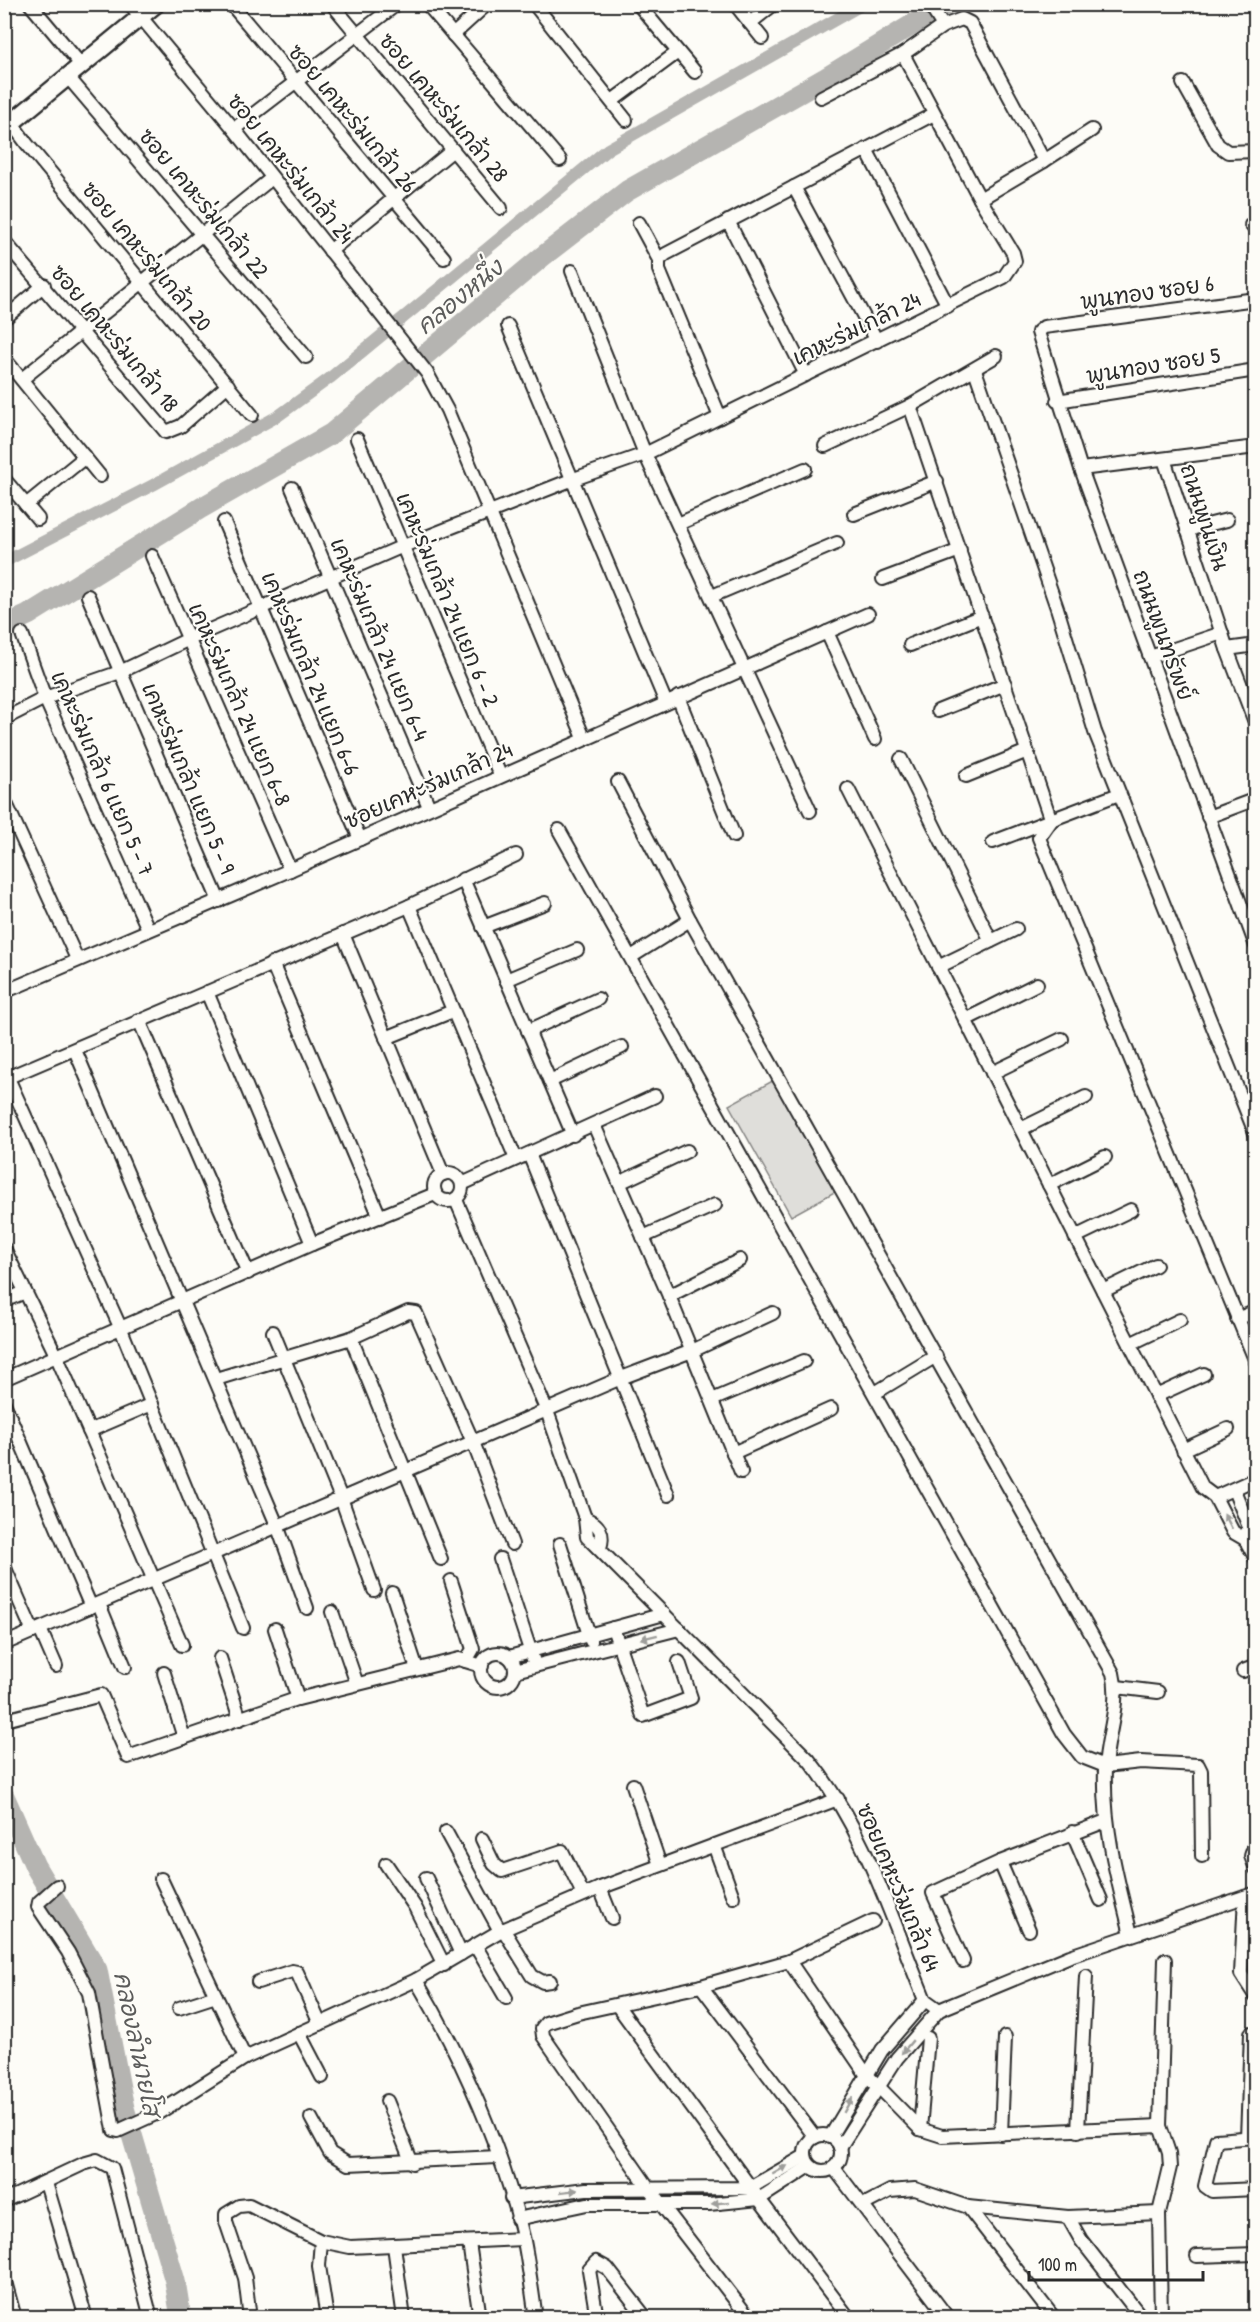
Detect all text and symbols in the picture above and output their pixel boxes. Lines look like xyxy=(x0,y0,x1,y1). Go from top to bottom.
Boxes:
street label: ซอย เคหะร่มเกล้า 28 xyxy=(373,26,515,188)
street label: ซอย เคหะร่มเกล้า 26 xyxy=(282,37,424,199)
street label: ซอย เคหะร่มเกล้า 24 xyxy=(221,87,361,249)
street label: ซอย เคหะร่มเกล้า 22 xyxy=(132,122,276,285)
street label: ซอย เคหะร่มเกล้า 20 xyxy=(75,175,219,337)
water label: คลองหนึ่ง xyxy=(406,247,510,341)
street label: ซอย เคหะร่มเกล้า 18 xyxy=(44,258,186,418)
street label: พูนทอง ซอย 6 xyxy=(1078,268,1216,318)
street label: เคหะร่มเกล้า 24 xyxy=(787,284,925,372)
street label: พูนทอง ซอย 5 xyxy=(1084,340,1222,392)
street label: ถนนพูนเงิน xyxy=(1172,460,1236,575)
street label: เคหะร่มเกล้า 24 แยก 6 - 2 xyxy=(389,487,507,711)
street label: เคหะร่มเกล้า 24 แยก 6-4 xyxy=(324,533,436,745)
street label: ถนนพูนทรัพย์ xyxy=(1125,565,1202,705)
street label: เคหะร่มเกล้า 24 แยก 6-6 xyxy=(255,567,368,780)
street label: เคหะร่มเกล้า 24 แยก 6-8 xyxy=(182,598,298,810)
street label: เคหะร่มเกล้า 6 แยก 5 - 7 xyxy=(44,666,162,880)
street label: เคหะร่มเกล้า แยก 5 - 9 xyxy=(135,678,243,878)
street label: ซอยเคหะร่มเกล้า 24 xyxy=(339,734,517,836)
one-way arrow xyxy=(1223,1512,1233,1530)
one-way arrow xyxy=(639,1632,658,1642)
street label: ซอยเคหะร่มเกล้า 64 xyxy=(850,1798,948,1976)
water label: คลองลำนายโส xyxy=(107,1968,170,2123)
one-way arrow xyxy=(900,2039,913,2055)
one-way arrow xyxy=(843,2096,853,2113)
one-way arrow xyxy=(772,2165,788,2176)
one-way arrow xyxy=(559,2186,578,2196)
one-way arrow xyxy=(710,2198,729,2208)
scale bar xyxy=(1029,2244,1203,2282)
text: 100 m xyxy=(1038,2252,1077,2277)

